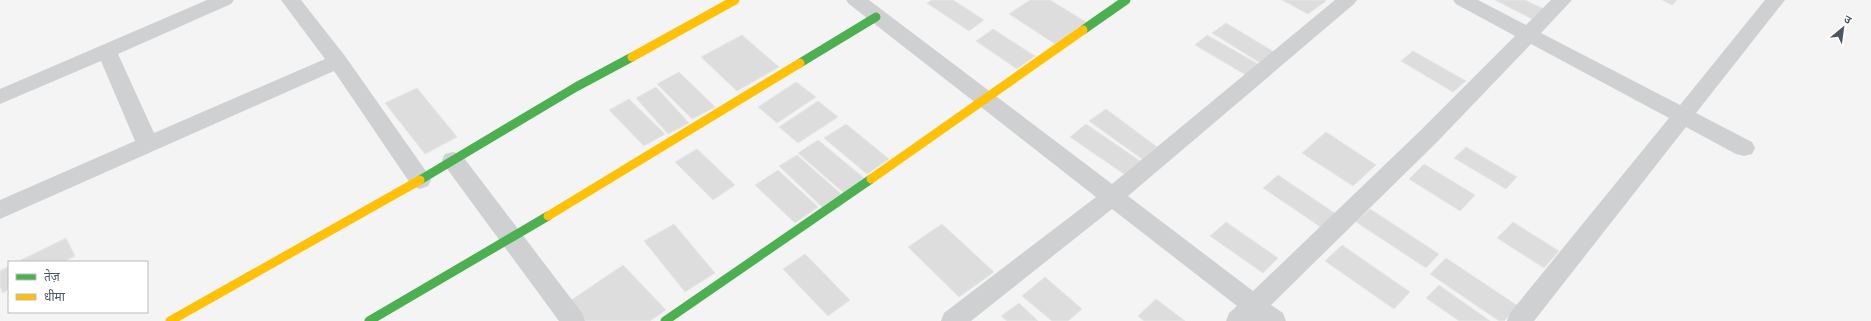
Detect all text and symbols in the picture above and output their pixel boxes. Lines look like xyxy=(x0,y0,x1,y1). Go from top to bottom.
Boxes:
north arrow xyxy=(1823,8,1863,48)
text: उ xyxy=(1842,12,1854,27)
legend xyxy=(8,261,148,313)
text: तेज़ xyxy=(44,269,61,285)
text: धीमा xyxy=(44,289,66,305)

